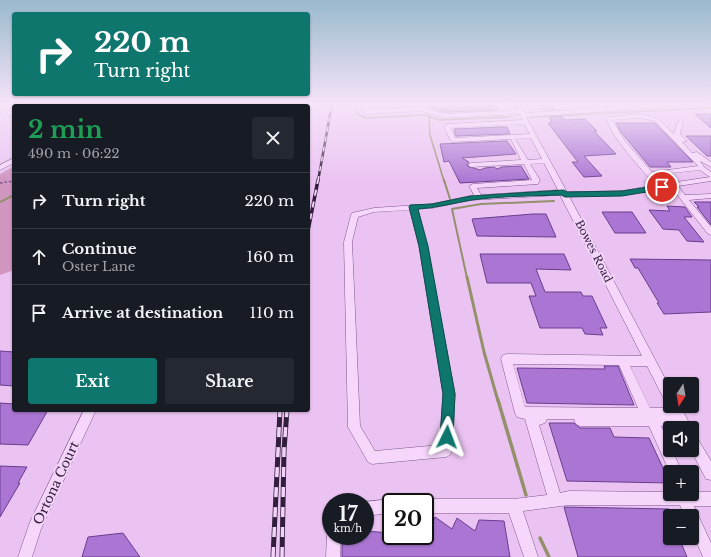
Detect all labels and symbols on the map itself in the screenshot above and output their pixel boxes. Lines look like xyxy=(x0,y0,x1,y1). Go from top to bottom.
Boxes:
pin xyxy=(645,170,679,204)
street label: Bowes Road xyxy=(572,217,616,285)
north arrow xyxy=(663,377,699,413)
position arrow xyxy=(426,416,468,458)
street label: Ortona Court xyxy=(29,438,83,528)
speed limit sign: 20 xyxy=(382,493,434,545)

